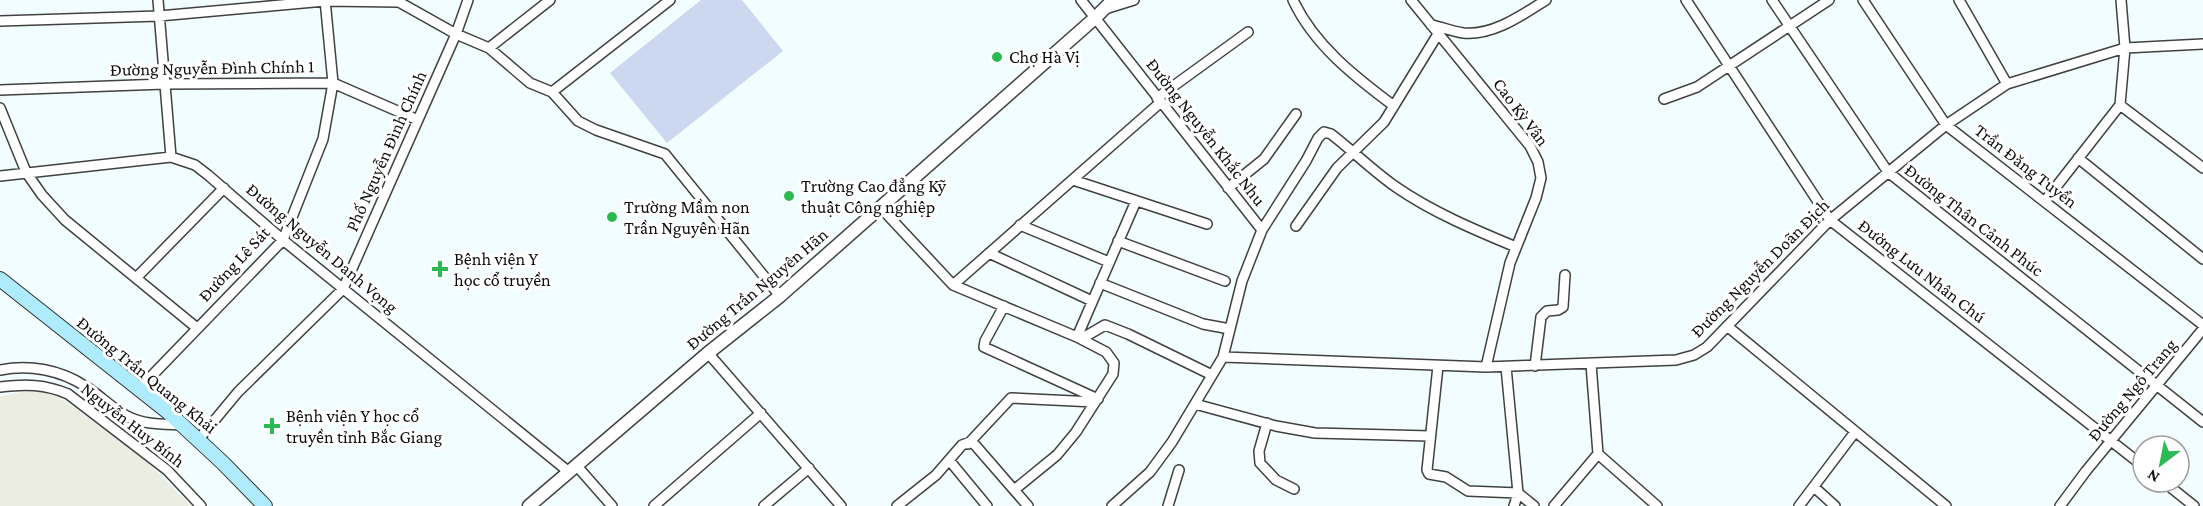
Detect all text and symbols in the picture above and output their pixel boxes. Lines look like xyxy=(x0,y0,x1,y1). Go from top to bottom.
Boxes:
place label: Chợ Hà Vị xyxy=(1009,47,1080,67)
marker: Chợ Hà Vị xyxy=(990,50,1004,64)
street label: Đường Nguyễn Khắc Nhu xyxy=(1142,54,1270,210)
street label: Đường Nguyễn Đình Chính 1 xyxy=(110,56,314,80)
street label: Phố Nguyễn Đình Chính xyxy=(342,67,431,234)
street label: Cao Kỳ Vân xyxy=(1489,74,1553,150)
street label: Trần Đăng Tuyển xyxy=(1971,120,2081,212)
street label: Đường Thân Cảnh Phúc xyxy=(1901,160,2048,281)
place label: Trường Cao đẳng Kỹ thuật Công nghiệp xyxy=(801,176,947,217)
street label: Đường Nguyễn Danh Vọng xyxy=(242,179,402,317)
marker: Trường Cao đẳng Kỹ thuật Công nghiệp xyxy=(782,189,796,203)
street label: Đường Nguyễn Doãn Địch xyxy=(1687,195,1833,341)
place label: Trường Mầm non Trần Nguyên Hãn xyxy=(624,197,750,238)
marker: Trường Mầm non Trần Nguyên Hãn xyxy=(605,210,619,224)
street label: Đường Lưu Nhân Chú xyxy=(1854,215,1990,327)
street label: Đường Lê Sát xyxy=(194,222,274,306)
street label: Đường Trần Nguyên Hãn xyxy=(682,224,832,354)
place label: Bệnh viện Y học cổ truyền xyxy=(454,249,551,290)
marker: Bệnh viện Y học cổ truyền xyxy=(431,260,449,278)
street label: Đường Trần Quang Khải xyxy=(73,312,221,438)
street label: Đường Ngô Trang xyxy=(2083,335,2181,445)
street label: Nguyễn Huy Bính xyxy=(77,378,189,472)
place label: Bệnh viện Y học cổ truyền tỉnh Bắc Giang xyxy=(286,406,442,447)
marker: Bệnh viện Y học cổ truyền tỉnh Bắc Giang xyxy=(263,417,281,435)
north arrow xyxy=(2131,434,2191,494)
text: N xyxy=(2144,466,2162,486)

